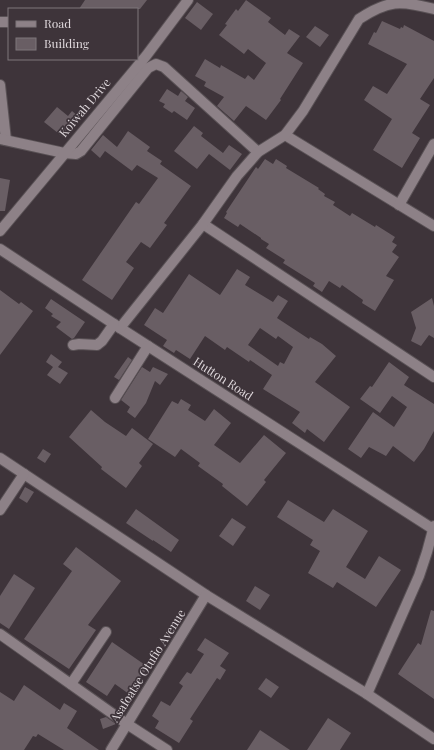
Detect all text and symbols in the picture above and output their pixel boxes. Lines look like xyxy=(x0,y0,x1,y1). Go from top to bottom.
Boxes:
legend xyxy=(8,8,138,60)
text: Road xyxy=(44,15,71,31)
text: Building xyxy=(44,35,90,51)
street label: Koiwah Drive xyxy=(55,74,114,140)
street label: Hutton Road xyxy=(191,353,256,403)
street label: Asafoatse Otufio Avenue xyxy=(105,606,188,726)

